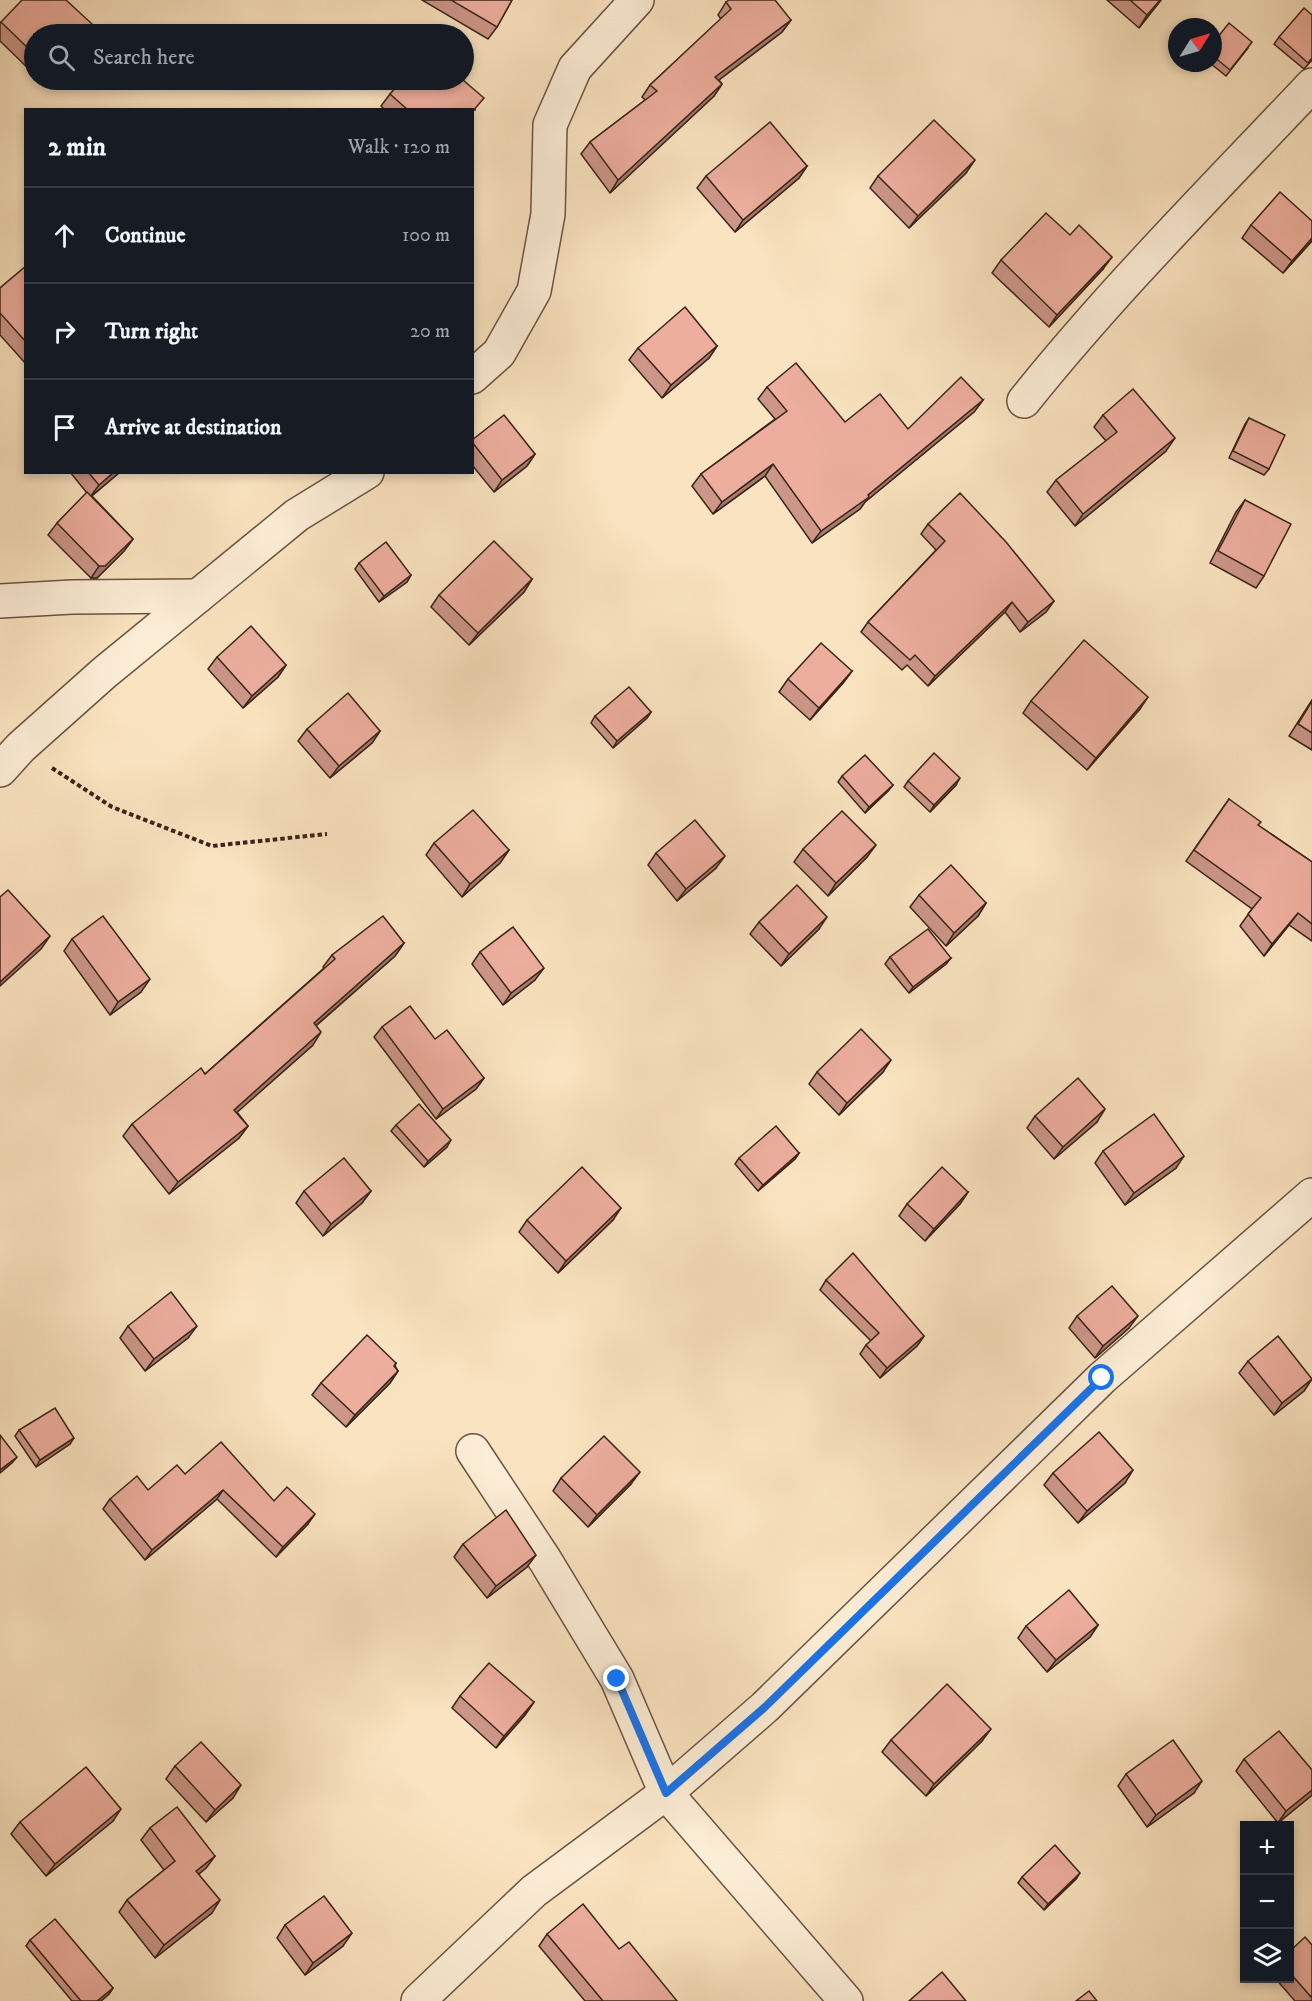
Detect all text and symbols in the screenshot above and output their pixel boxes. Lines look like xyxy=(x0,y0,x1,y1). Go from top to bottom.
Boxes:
north arrow xyxy=(1168,18,1222,72)
search box xyxy=(24,24,474,90)
icon: search xyxy=(45,41,78,74)
text: Search here xyxy=(93,44,195,71)
text: 2 min xyxy=(48,131,106,164)
text: Walk · 120 m xyxy=(348,135,450,160)
icon: ahead xyxy=(48,219,81,252)
text: Continue xyxy=(105,222,186,249)
text: 100 m xyxy=(402,223,450,248)
icon: right xyxy=(48,315,81,348)
text: Turn right xyxy=(105,318,198,345)
text: 20 m xyxy=(410,319,450,344)
icon: arrive xyxy=(48,411,81,444)
text: Arrive at destination xyxy=(105,414,282,441)
route start xyxy=(1088,1364,1114,1390)
route end xyxy=(603,1665,629,1691)
map controls xyxy=(1240,1821,1294,1983)
button: + xyxy=(1240,1821,1294,1875)
button: − xyxy=(1240,1875,1294,1929)
button: layers xyxy=(1240,1929,1294,1983)

